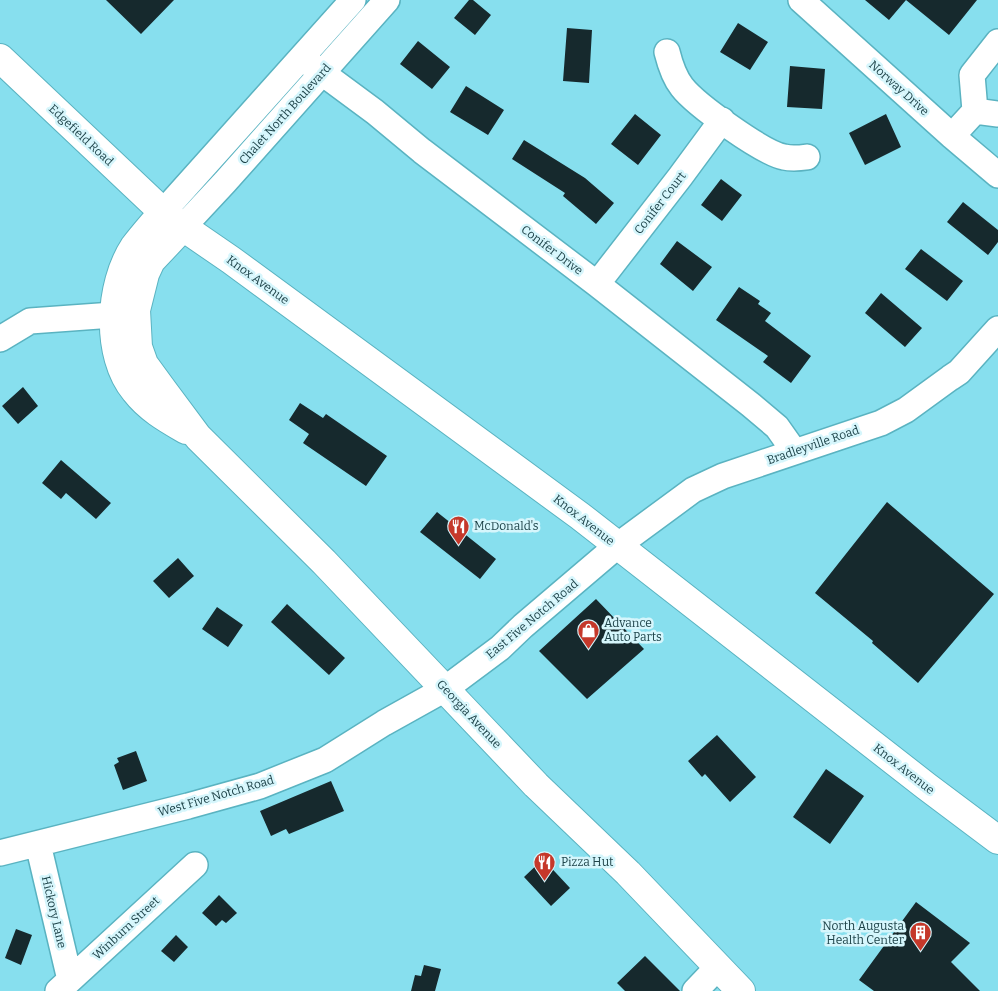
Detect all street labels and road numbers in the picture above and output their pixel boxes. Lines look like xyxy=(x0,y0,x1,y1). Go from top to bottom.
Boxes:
street label: Norway Drive xyxy=(866,58,932,118)
street label: Chalet North Boulevard xyxy=(236,61,334,167)
street label: Edgefield Road xyxy=(46,102,116,168)
street label: Conifer Court xyxy=(631,169,689,237)
street label: Conifer Drive xyxy=(518,222,586,278)
street label: Knox Avenue xyxy=(224,253,292,307)
street label: Bradleyville Road xyxy=(765,423,861,467)
street label: Knox Avenue xyxy=(551,492,617,548)
street label: East Five Notch Road xyxy=(483,576,581,662)
street label: Georgia Avenue xyxy=(434,677,504,751)
street label: Knox Avenue xyxy=(871,741,937,797)
street label: West Five Notch Road xyxy=(156,773,276,819)
street label: Hickory Lane xyxy=(39,874,69,950)
street label: Winburn Street xyxy=(90,893,163,963)

